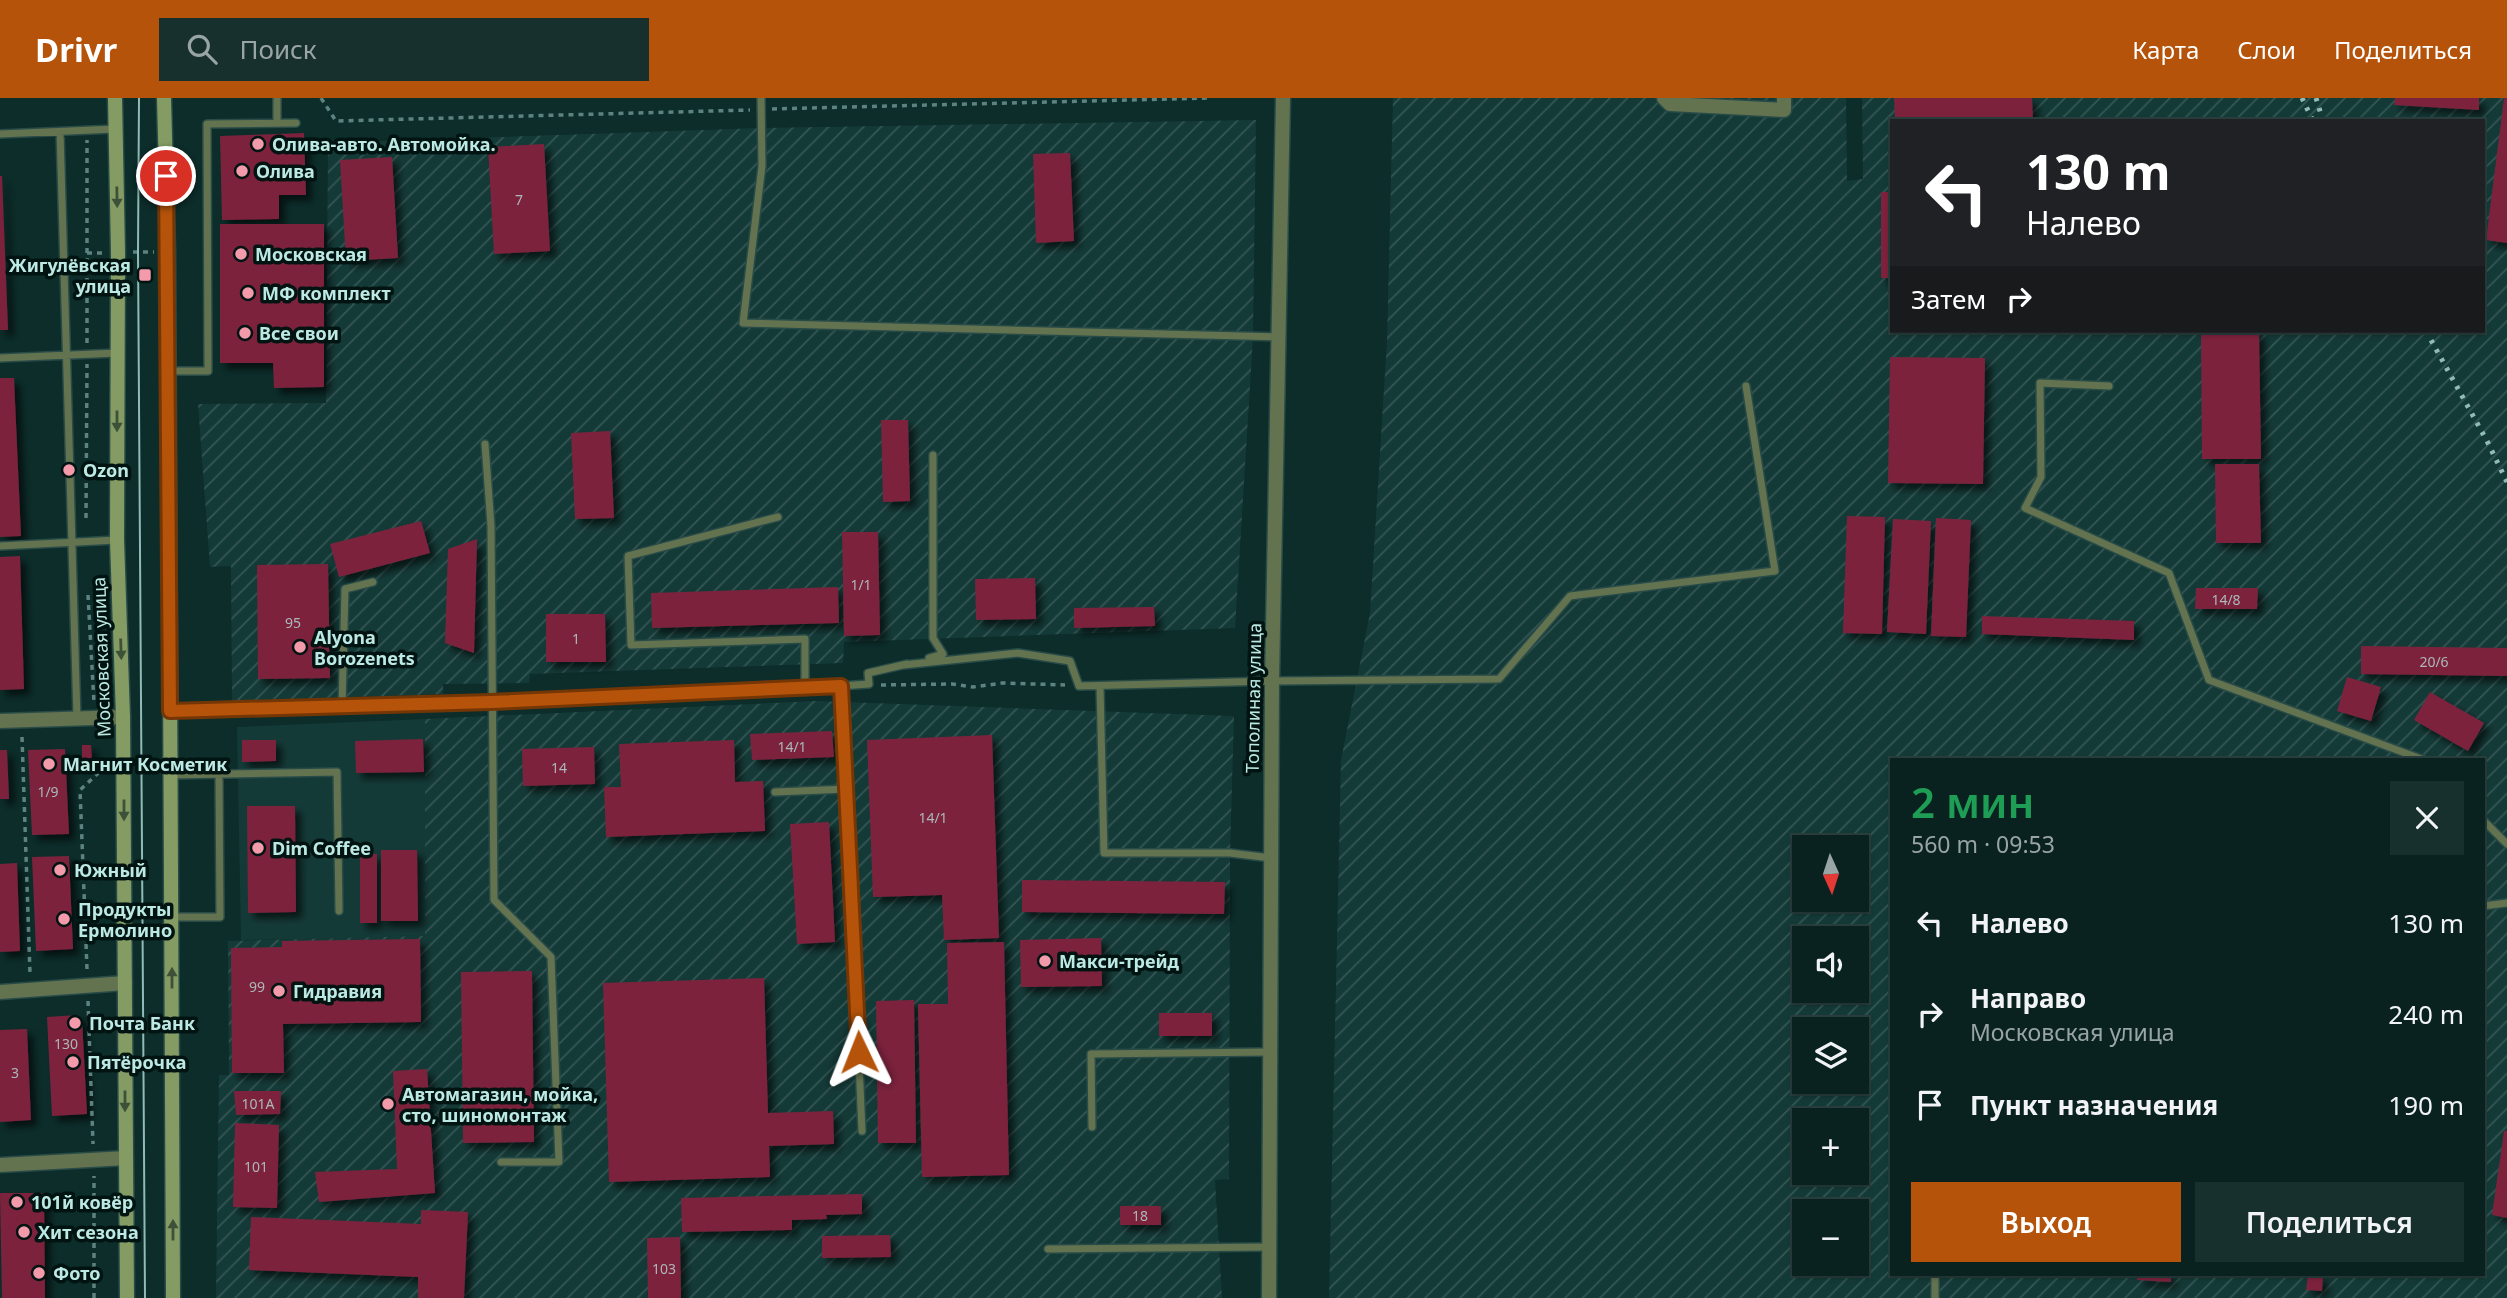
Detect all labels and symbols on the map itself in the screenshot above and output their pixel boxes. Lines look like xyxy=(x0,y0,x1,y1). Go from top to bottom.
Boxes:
place label: Олива-авто. Автомойка. xyxy=(272,132,495,156)
marker: Олива-авто. Автомойка. xyxy=(250,136,266,152)
pin xyxy=(136,146,196,206)
place label: Олива xyxy=(256,159,315,183)
marker: Олива xyxy=(234,163,250,179)
one-way arrow xyxy=(111,187,123,209)
house number: 7 xyxy=(515,190,523,209)
place label: Московская xyxy=(255,242,367,266)
marker: Московская xyxy=(233,246,249,262)
place label: Жигулёвская улица xyxy=(9,253,131,298)
marker: Жигулёвская улица xyxy=(137,267,153,283)
place label: МФ комплект xyxy=(262,281,390,305)
marker: МФ комплект xyxy=(240,285,256,301)
place label: Все свои xyxy=(259,321,339,345)
marker: Все свои xyxy=(237,325,253,341)
one-way arrow xyxy=(111,410,123,432)
place label: Ozon xyxy=(83,458,129,482)
marker: Ozon xyxy=(61,462,77,478)
house number: 1/1 xyxy=(850,575,872,594)
street label: Московская улица xyxy=(86,577,116,737)
house number: 14/8 xyxy=(2211,590,2241,609)
house number: 95 xyxy=(285,613,301,632)
street label: Тополиная улица xyxy=(1240,623,1266,773)
place label: Alyona Borozenets xyxy=(314,625,415,670)
house number: 1 xyxy=(572,629,580,648)
one-way arrow xyxy=(115,638,126,660)
marker: Alyona Borozenets xyxy=(292,639,308,655)
house number: 20/6 xyxy=(2419,652,2449,671)
house number: 14/1 xyxy=(777,737,807,756)
place label: Магнит Косметик xyxy=(63,752,227,776)
marker: Магнит Косметик xyxy=(41,756,57,772)
house number: 14 xyxy=(551,758,567,777)
house number: 1/9 xyxy=(37,782,59,801)
one-way arrow xyxy=(118,799,130,821)
house number: 14/1 xyxy=(918,808,948,827)
north arrow xyxy=(1792,835,1869,912)
place label: Dim Coffee xyxy=(272,836,371,860)
marker: Dim Coffee xyxy=(250,840,266,856)
place label: Южный xyxy=(74,858,147,882)
marker: Южный xyxy=(52,862,68,878)
place label: Продукты Ермолино xyxy=(78,897,172,942)
marker: Продукты Ермолино xyxy=(56,911,72,927)
place label: Макси-трейд xyxy=(1059,949,1180,973)
marker: Макси-трейд xyxy=(1037,953,1053,969)
one-way arrow xyxy=(166,967,178,989)
house number: 99 xyxy=(249,977,265,996)
place label: Гидравия xyxy=(293,979,382,1003)
marker: Гидравия xyxy=(271,983,287,999)
place label: Почта Банк xyxy=(89,1011,195,1035)
marker: Почта Банк xyxy=(67,1015,83,1031)
position arrow xyxy=(822,1015,896,1089)
house number: 130 xyxy=(54,1034,78,1053)
place label: Пятёрочка xyxy=(87,1050,186,1074)
marker: Пятёрочка xyxy=(65,1054,81,1070)
house number: 3 xyxy=(11,1063,19,1082)
place label: Автомагазин, мойка, сто, шиномонтаж xyxy=(402,1082,598,1127)
one-way arrow xyxy=(119,1090,131,1112)
house number: 101А xyxy=(242,1094,275,1113)
marker: Автомагазин, мойка, сто, шиномонтаж xyxy=(380,1096,396,1112)
house number: 101 xyxy=(244,1157,268,1176)
place label: 101й ковёр xyxy=(31,1190,133,1214)
marker: 101й ковёр xyxy=(9,1194,25,1210)
house number: 18 xyxy=(1132,1206,1148,1225)
one-way arrow xyxy=(167,1219,179,1241)
place label: Хит сезона xyxy=(38,1220,139,1244)
marker: Хит сезона xyxy=(16,1224,32,1240)
house number: 103 xyxy=(652,1259,676,1278)
place label: Фото xyxy=(53,1261,100,1285)
marker: Фото xyxy=(31,1265,47,1281)

